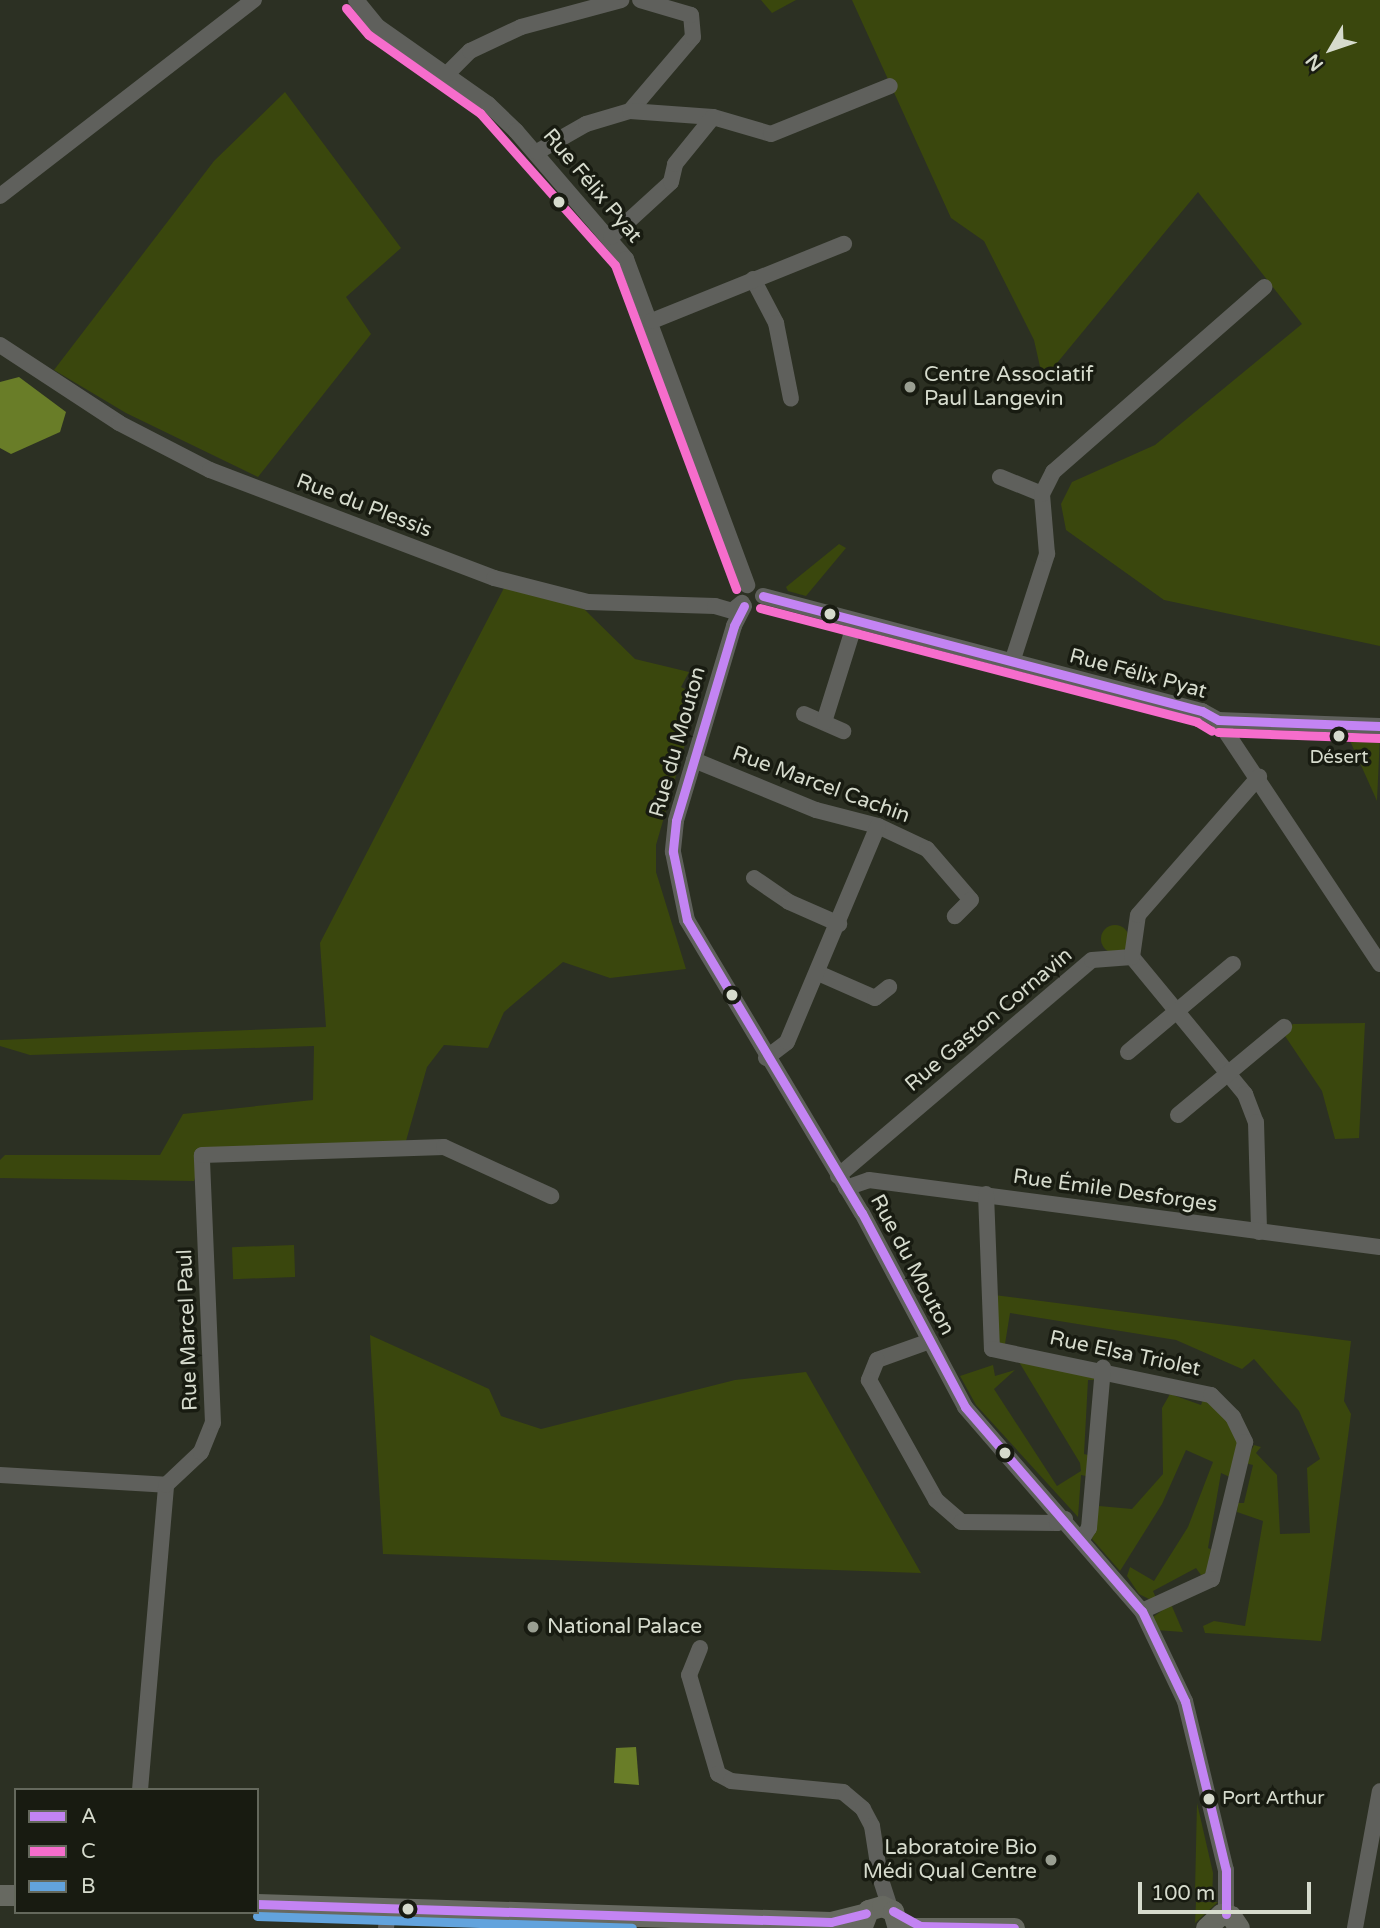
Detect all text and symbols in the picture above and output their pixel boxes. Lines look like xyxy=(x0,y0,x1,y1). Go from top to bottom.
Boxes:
north arrow xyxy=(1296,14,1366,84)
text: N xyxy=(1301,49,1328,75)
street label: Rue Félix Pyat xyxy=(537,124,647,248)
unlabelled marker xyxy=(552,195,566,209)
place label: Centre Associatif Paul Langevin xyxy=(924,362,1094,412)
marker: Centre Associatif Paul Langevin xyxy=(902,379,918,395)
street label: Rue du Plessis xyxy=(293,469,435,543)
unlabelled marker xyxy=(823,607,837,621)
street label: Rue Félix Pyat xyxy=(1067,644,1209,704)
street label: Rue du Mouton xyxy=(644,664,712,820)
marker: Désert xyxy=(1332,729,1346,743)
street label: Rue Marcel Cachin xyxy=(729,741,913,829)
place label: Désert xyxy=(1309,747,1369,769)
street label: Rue Gaston Cornavin xyxy=(900,943,1078,1097)
unlabelled marker xyxy=(725,988,739,1002)
street label: Rue Émile Desforges xyxy=(1011,1164,1219,1218)
street label: Rue du Mouton xyxy=(864,1190,960,1340)
street label: Rue Marcel Paul xyxy=(173,1249,203,1411)
street label: Rue Elsa Triolet xyxy=(1047,1326,1203,1382)
unlabelled marker xyxy=(998,1446,1012,1460)
place label: National Palace xyxy=(547,1614,702,1640)
marker: National Palace xyxy=(525,1619,541,1635)
legend xyxy=(14,1788,259,1914)
place label: Port Arthur xyxy=(1222,1788,1324,1810)
marker: Port Arthur xyxy=(1202,1792,1216,1806)
text: A xyxy=(81,1804,97,1829)
place label: Laboratoire Bio Médi Qual Centre xyxy=(863,1835,1037,1885)
text: C xyxy=(81,1839,96,1864)
marker: Laboratoire Bio Médi Qual Centre xyxy=(1043,1852,1059,1868)
scale bar xyxy=(1142,1868,1315,1912)
text: B xyxy=(81,1874,96,1899)
text: 100 m xyxy=(1151,1881,1215,1906)
unlabelled marker xyxy=(401,1902,415,1916)

